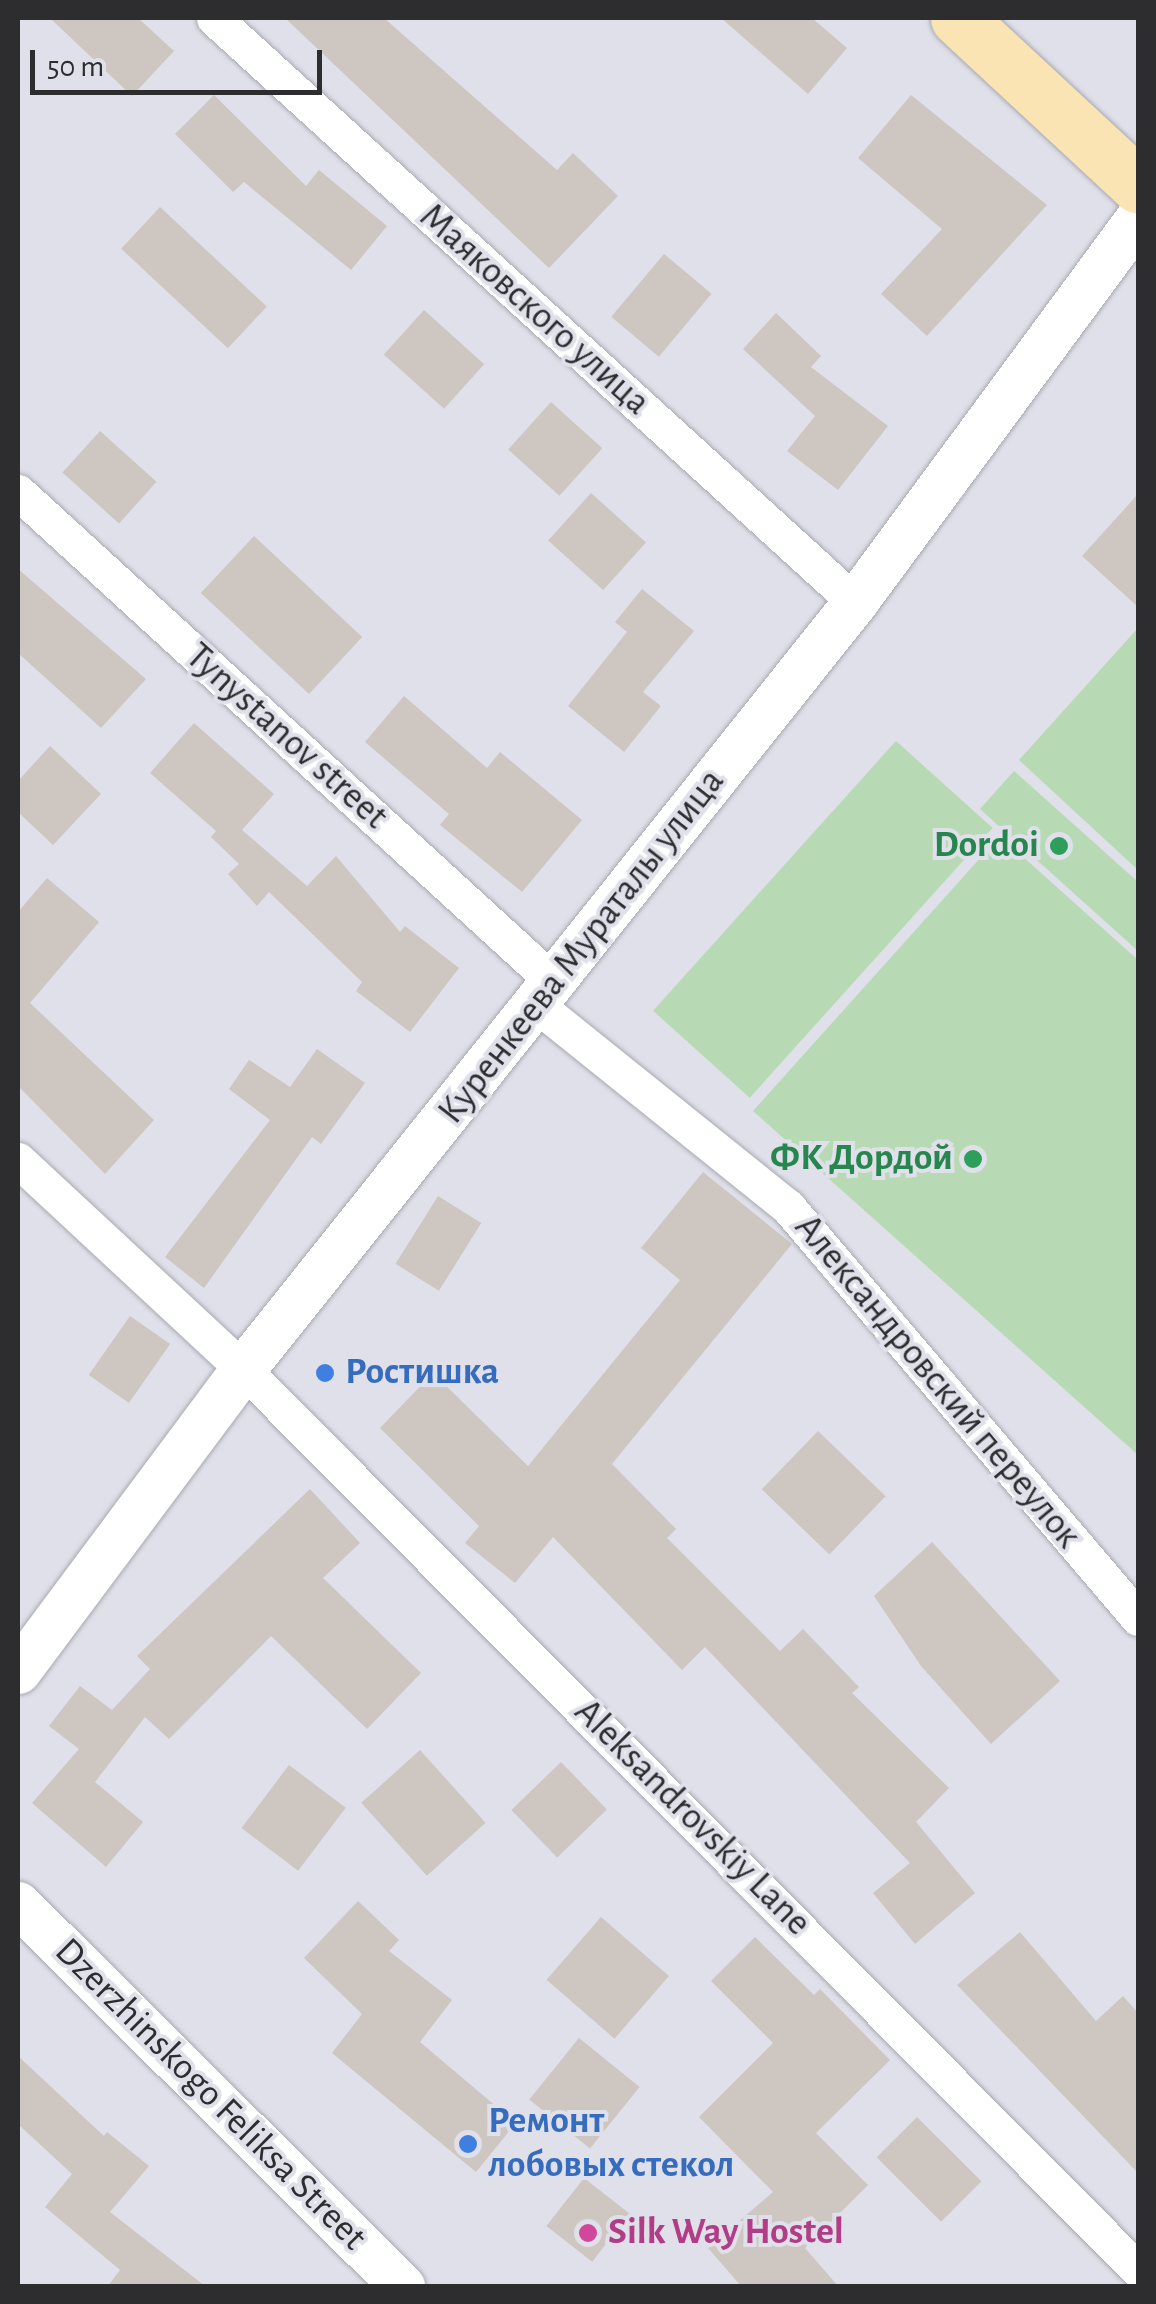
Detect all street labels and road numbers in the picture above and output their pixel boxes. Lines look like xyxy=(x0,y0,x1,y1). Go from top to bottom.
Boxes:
street label: Маяковского улица xyxy=(409,194,659,426)
street label: Tynystanov street xyxy=(175,634,397,840)
street label: Куренкеева Мураталы улица xyxy=(429,760,735,1134)
street label: Александровский переулок xyxy=(784,1206,1090,1558)
street label: Aleksandrovskiy Lane xyxy=(564,1690,820,1946)
street label: Dzerzhinskogo Feliksa Street xyxy=(45,1930,375,2260)

